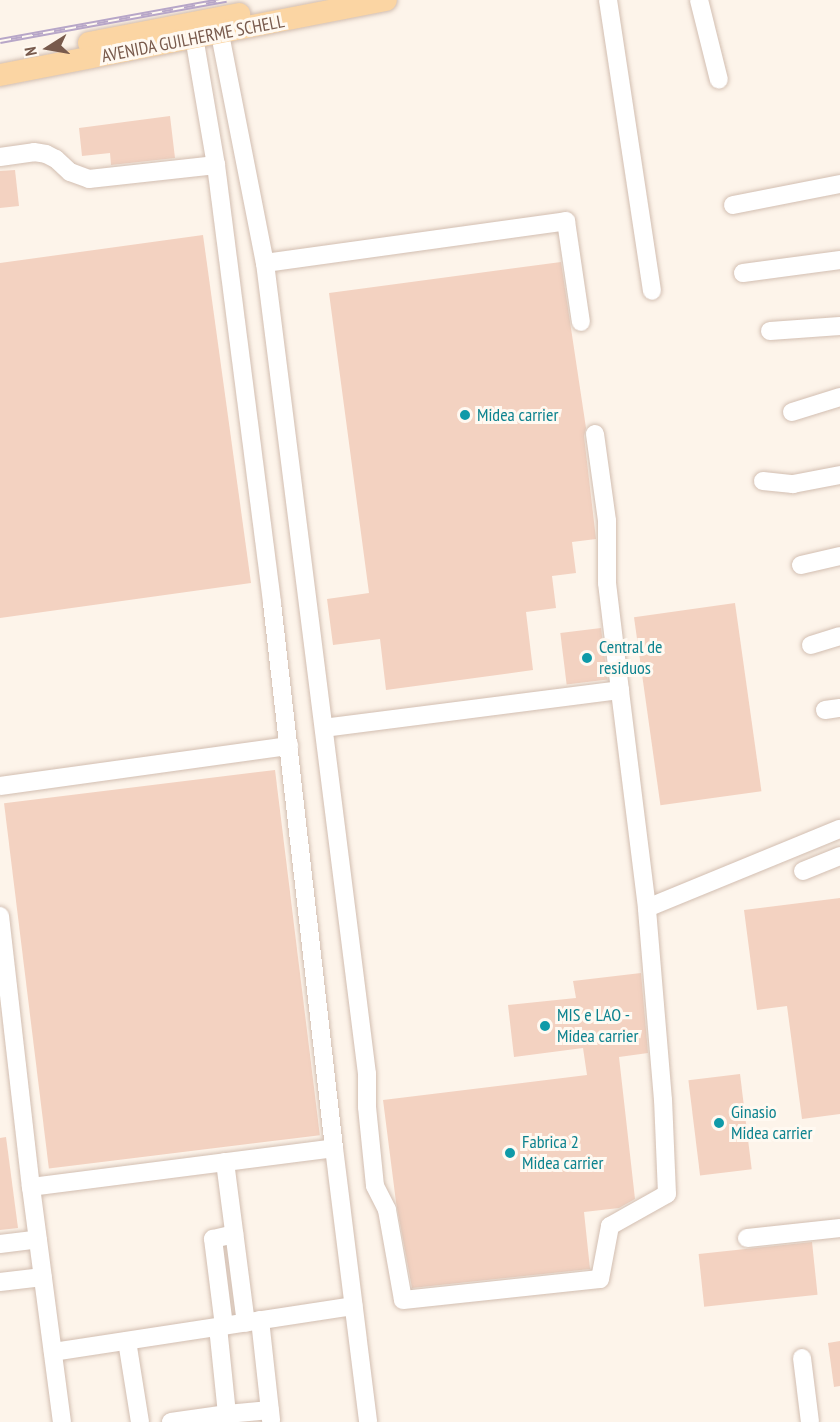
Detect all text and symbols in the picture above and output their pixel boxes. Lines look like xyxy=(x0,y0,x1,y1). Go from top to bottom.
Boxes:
street label: AVENIDA GUILHERME SCHELL xyxy=(99,11,287,67)
north arrow xyxy=(18,18,78,78)
text: N xyxy=(20,45,41,58)
place label: Midea carrier xyxy=(477,404,558,426)
marker: Midea carrier xyxy=(458,408,472,422)
place label: Central de residuos xyxy=(599,637,662,680)
marker: Central de residuos xyxy=(580,651,594,665)
place label: MIS e LAO - Midea carrier xyxy=(557,1005,638,1048)
marker: MIS e LAO - Midea carrier xyxy=(538,1019,552,1033)
place label: Ginasio Midea carrier xyxy=(731,1102,812,1144)
marker: Ginasio Midea carrier xyxy=(712,1116,726,1130)
place label: Fabrica 2 Midea carrier xyxy=(522,1132,603,1174)
marker: Fabrica 2 Midea carrier xyxy=(503,1146,517,1160)

